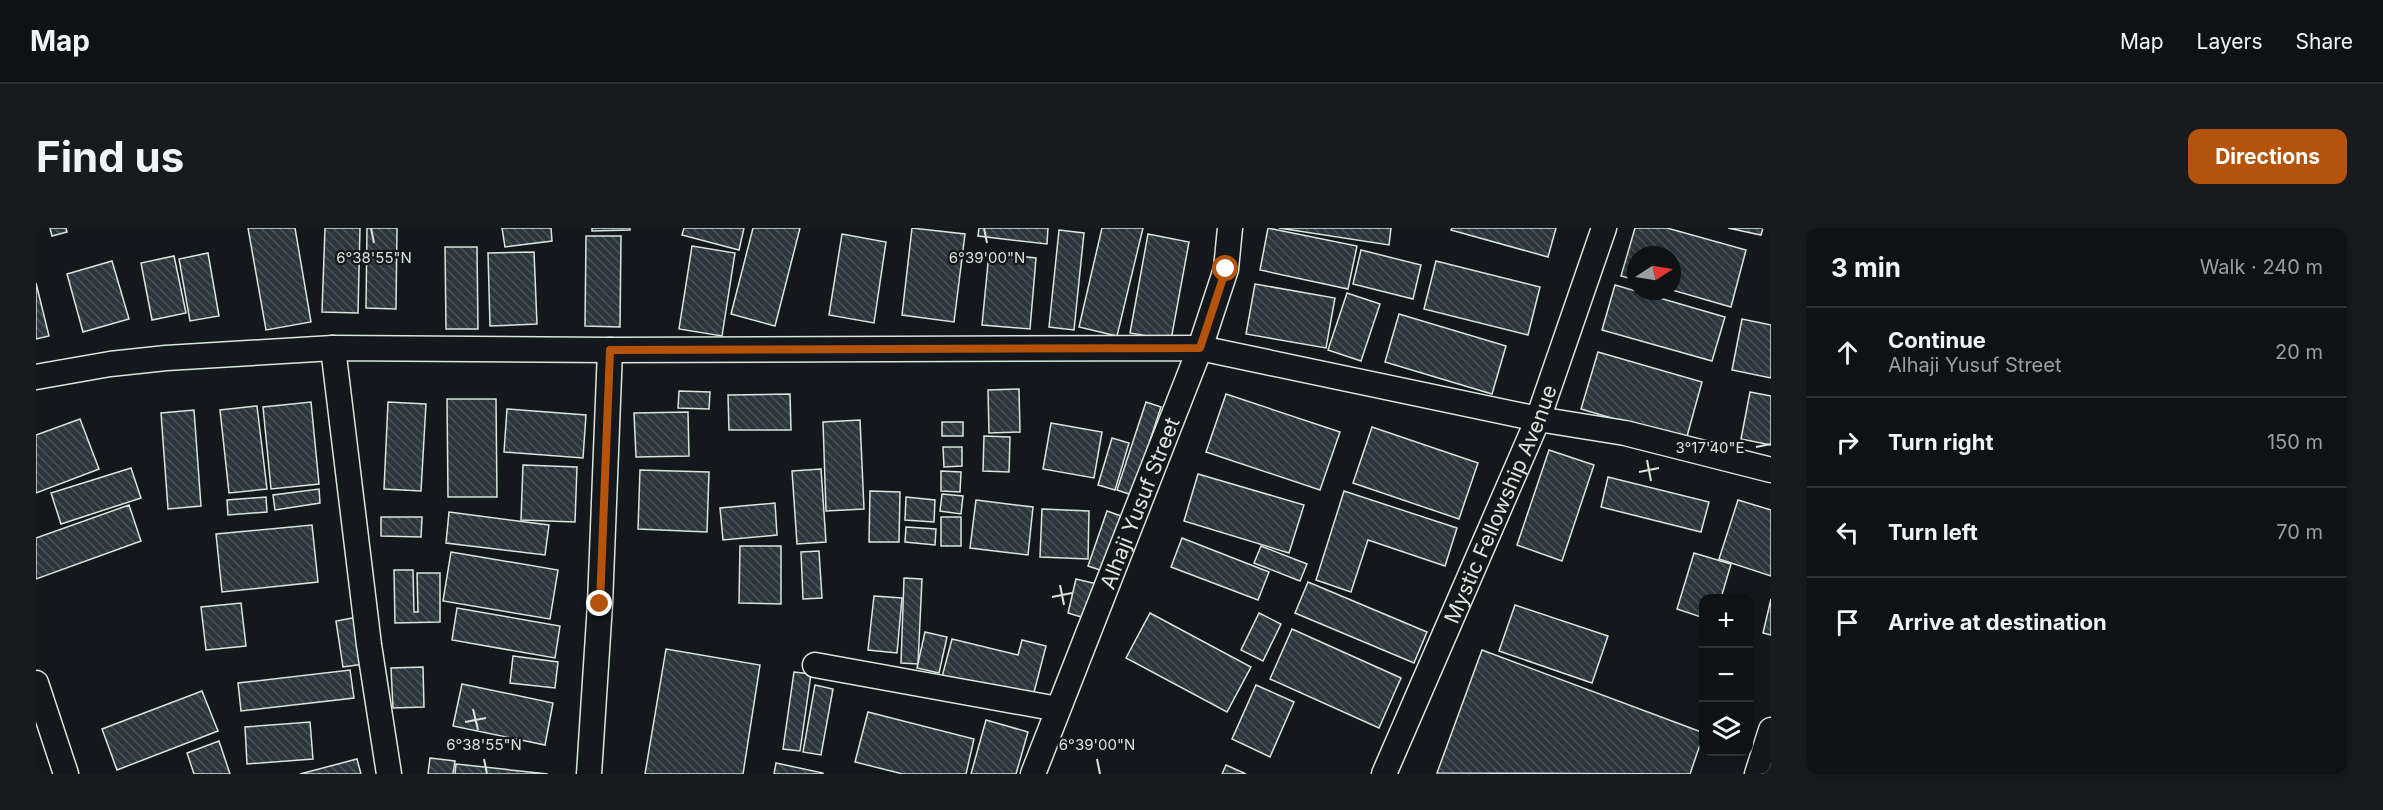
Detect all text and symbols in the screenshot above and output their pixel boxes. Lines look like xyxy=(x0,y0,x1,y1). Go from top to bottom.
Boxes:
text: Map xyxy=(30,24,90,58)
text: Map xyxy=(2120,29,2164,54)
text: Layers xyxy=(2197,29,2263,54)
text: Share xyxy=(2296,29,2353,54)
button: Directions xyxy=(2188,129,2347,184)
text: Find us xyxy=(36,131,184,182)
north arrow xyxy=(1627,246,1681,300)
text: 6°38'55"N xyxy=(336,248,412,267)
text: 6°39'00"N xyxy=(949,248,1025,267)
text: 3 min xyxy=(1831,252,1901,283)
route start xyxy=(1212,255,1238,281)
text: Walk · 240 m xyxy=(2200,255,2323,279)
text: Continue xyxy=(1888,327,1986,353)
icon: ahead xyxy=(1831,336,1864,369)
text: 20 m xyxy=(2275,340,2323,364)
text: Alhaji Yusuf Street xyxy=(1888,353,2061,377)
street label: Mystic Fellowship Avenue xyxy=(1438,382,1561,627)
street label: Alhaji Yusuf Street xyxy=(1094,414,1184,592)
icon: right xyxy=(1831,426,1864,459)
text: Turn right xyxy=(1888,429,1994,455)
text: 150 m xyxy=(2267,430,2323,454)
text: 3°17'40"E xyxy=(1675,438,1745,457)
icon: left xyxy=(1831,516,1864,549)
text: Turn left xyxy=(1888,519,1978,545)
text: 70 m xyxy=(2276,520,2323,544)
route end xyxy=(586,590,612,616)
map controls xyxy=(1699,594,1753,756)
button: + xyxy=(1699,594,1753,648)
icon: arrive xyxy=(1831,606,1864,639)
text: Arrive at destination xyxy=(1888,609,2107,635)
button: − xyxy=(1699,648,1753,702)
button: layers xyxy=(1699,702,1753,756)
text: 6°38'55"N xyxy=(446,735,522,754)
text: 6°39'00"N xyxy=(1059,735,1135,754)

